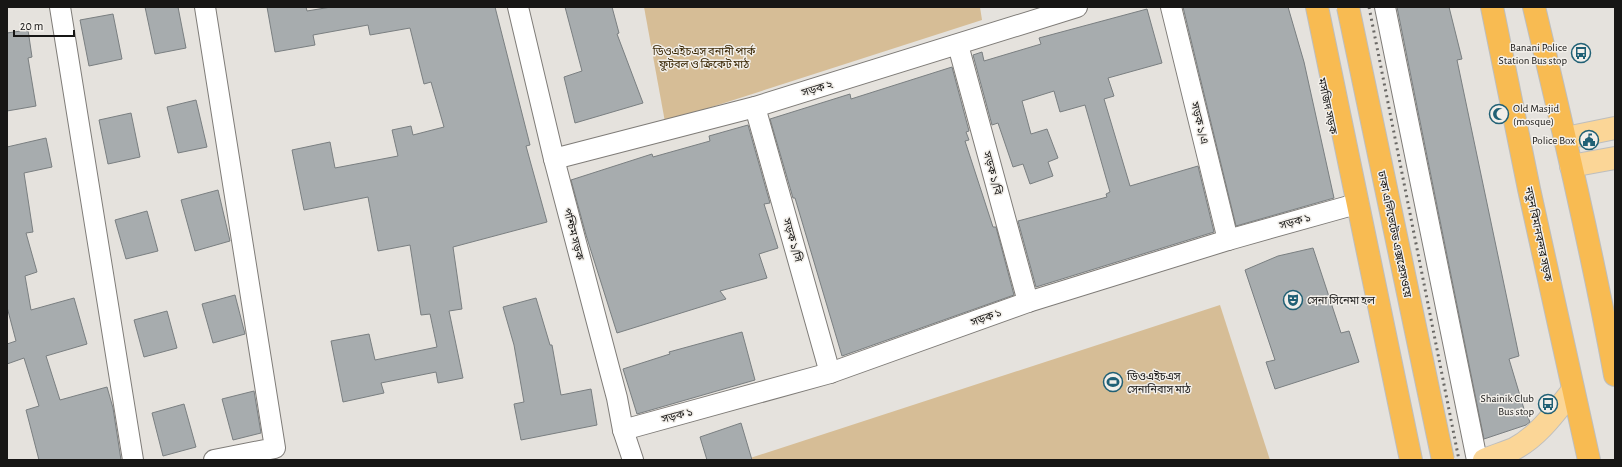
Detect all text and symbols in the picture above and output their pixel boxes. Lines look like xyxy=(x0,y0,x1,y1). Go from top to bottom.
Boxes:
scale bar xyxy=(14,12,74,38)
text: 20 m xyxy=(20,20,43,32)
place label: Banani Police Station Bus stop xyxy=(1498,42,1567,66)
bus stop icon: Banani Police Station Bus stop xyxy=(1570,42,1592,64)
park label: ডিওএইচএস বনানী পার্ক ফুটবল ও ক্রিকেট মাঠ xyxy=(652,44,755,71)
street label: মসজিদ সড়ক xyxy=(1316,76,1340,135)
street label: সড়ক ২ xyxy=(799,78,834,99)
street label: সড়ক ১/এ xyxy=(1189,100,1210,145)
mosque icon: Old Masjid (mosque) xyxy=(1488,103,1510,125)
place label: Old Masjid (mosque) xyxy=(1513,103,1560,127)
public building icon: Police Box xyxy=(1578,129,1600,151)
place label: Police Box xyxy=(1532,135,1575,146)
street label: সড়ক ১/বি xyxy=(981,149,1005,196)
street label: ঢাকা এলিভেটেড এক্সপ্রেসওয়ে xyxy=(1376,169,1414,298)
street label: নতুন বিমানবন্দর সড়ক xyxy=(1523,185,1555,283)
street label: পশ্চিম সড়ক xyxy=(561,207,587,261)
street label: সড়ক ১ xyxy=(1277,212,1312,231)
street label: সড়ক ১/সি xyxy=(781,216,805,263)
theatre icon: সেনা সিনেমা হল xyxy=(1282,289,1304,311)
place label: সেনা সিনেমা হল xyxy=(1307,294,1376,306)
street label: সড়ক ১ xyxy=(968,307,1003,328)
place label: ডিওএইচএস সেনানিবাস মাঠ xyxy=(1126,370,1192,395)
sports icon: ডিওএইচএস সেনানিবাস মাঠ xyxy=(1102,371,1124,393)
place label: Shainik Club Bus stop xyxy=(1481,393,1534,417)
bus stop icon: Shainik Club Bus stop xyxy=(1537,393,1559,415)
street label: সড়ক ১ xyxy=(659,406,694,425)

